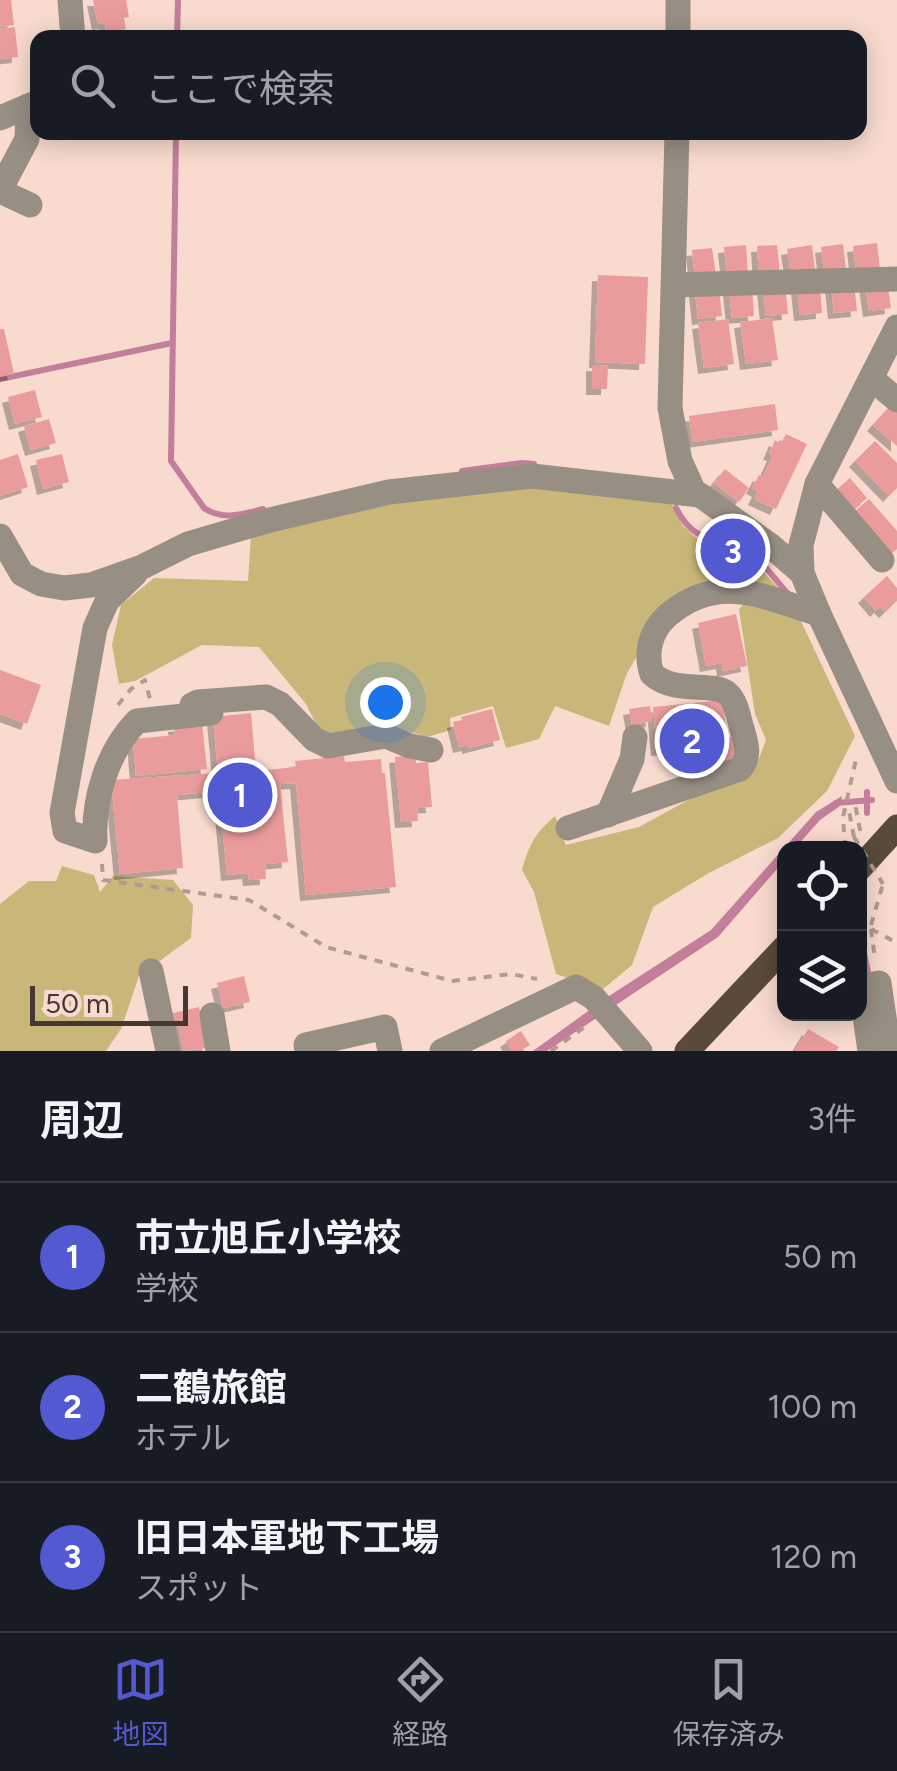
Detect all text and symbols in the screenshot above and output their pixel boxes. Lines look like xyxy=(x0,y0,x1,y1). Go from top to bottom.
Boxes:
search box xyxy=(30,30,867,140)
icon: search xyxy=(65,58,120,113)
text: ここで検索 xyxy=(145,66,335,112)
pin: 3 xyxy=(700,514,766,588)
your location xyxy=(360,677,411,728)
pin: 2 xyxy=(660,704,724,778)
pin: 1 xyxy=(208,758,272,832)
map controls xyxy=(777,841,867,1021)
button: locate xyxy=(777,841,867,931)
button: layers xyxy=(777,931,867,1021)
scale bar xyxy=(30,981,188,1026)
text: 50 m xyxy=(45,986,110,1020)
text: 周辺 xyxy=(40,1095,124,1146)
text: 3件 xyxy=(808,1100,857,1138)
text: 市立旭丘小学校 xyxy=(135,1215,401,1261)
text: 1 xyxy=(66,1238,79,1276)
text: 50 m xyxy=(783,1238,857,1276)
text: 学校 xyxy=(135,1269,199,1307)
text: 二鶴旅館 xyxy=(135,1365,287,1411)
text: 2 xyxy=(63,1388,82,1426)
text: 100 m xyxy=(768,1388,857,1426)
text: ホテル xyxy=(135,1419,231,1457)
text: 旧日本軍地下工場 xyxy=(135,1515,439,1561)
text: 3 xyxy=(64,1538,81,1576)
text: 120 m xyxy=(770,1538,857,1576)
text: スポット xyxy=(135,1569,263,1607)
tab: 地図 xyxy=(112,1652,168,1752)
tab: 経路 xyxy=(392,1652,449,1752)
tab: 保存済み xyxy=(673,1652,785,1752)

